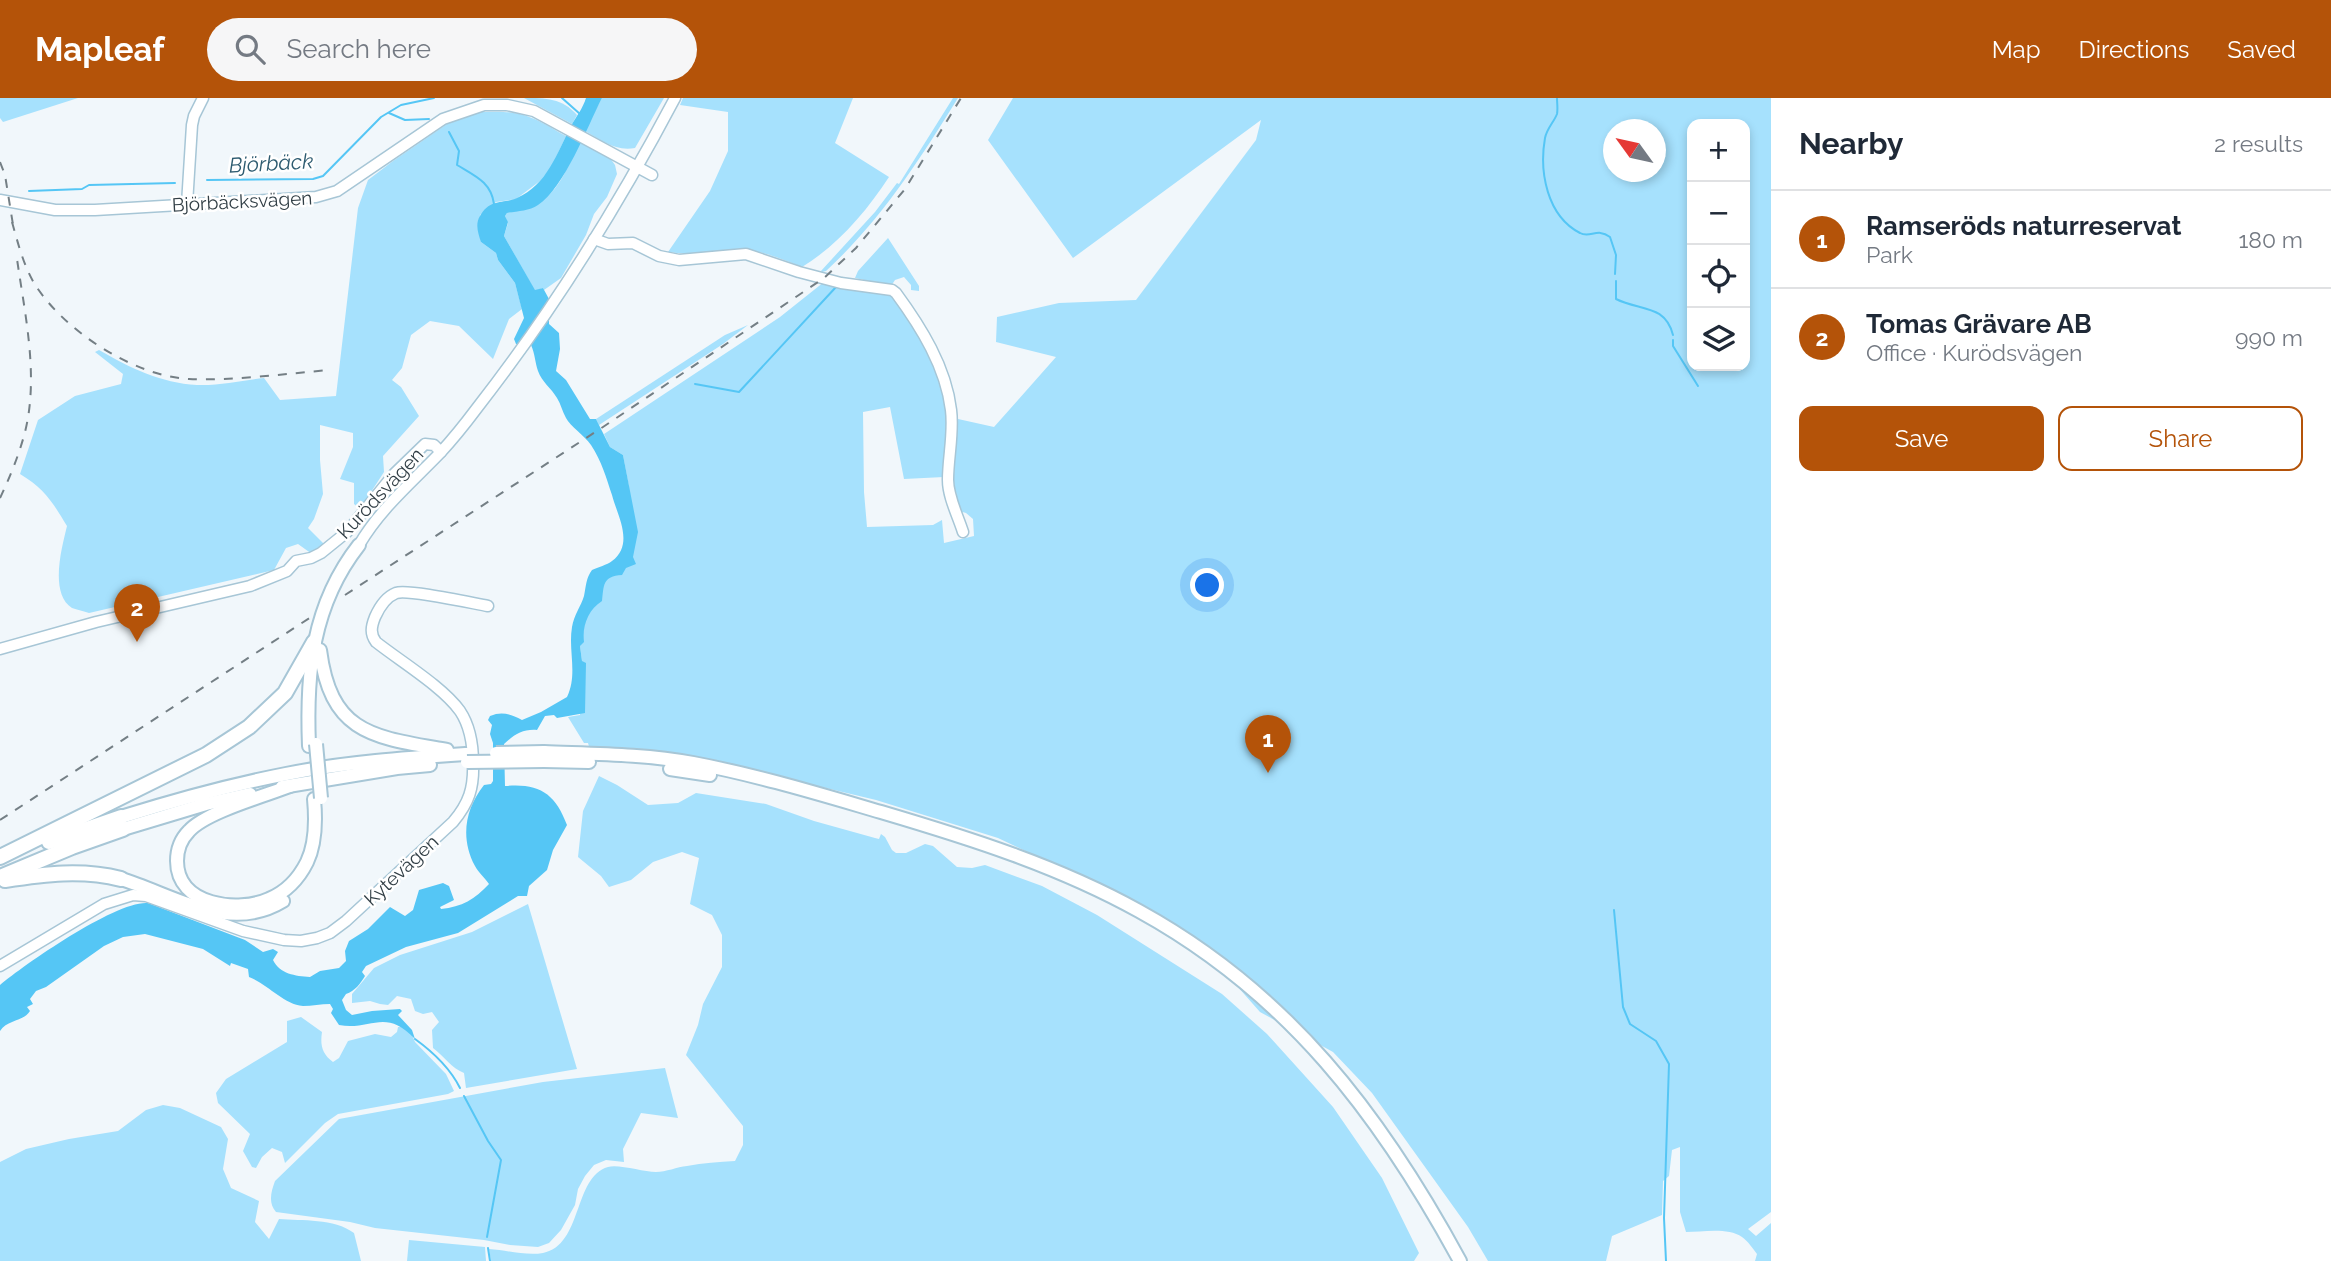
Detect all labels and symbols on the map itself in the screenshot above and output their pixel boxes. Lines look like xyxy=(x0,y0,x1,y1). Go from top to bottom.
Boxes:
north arrow xyxy=(1603,119,1666,182)
water label: Björbäck xyxy=(228,148,314,178)
street label: Björbäcksvägen xyxy=(171,186,313,216)
street label: Kurödsvägen xyxy=(332,443,428,543)
your location xyxy=(1190,568,1224,602)
pin: 2 xyxy=(114,584,160,642)
pin: 1 xyxy=(1245,715,1291,773)
street label: Kytevägen xyxy=(359,830,443,910)

